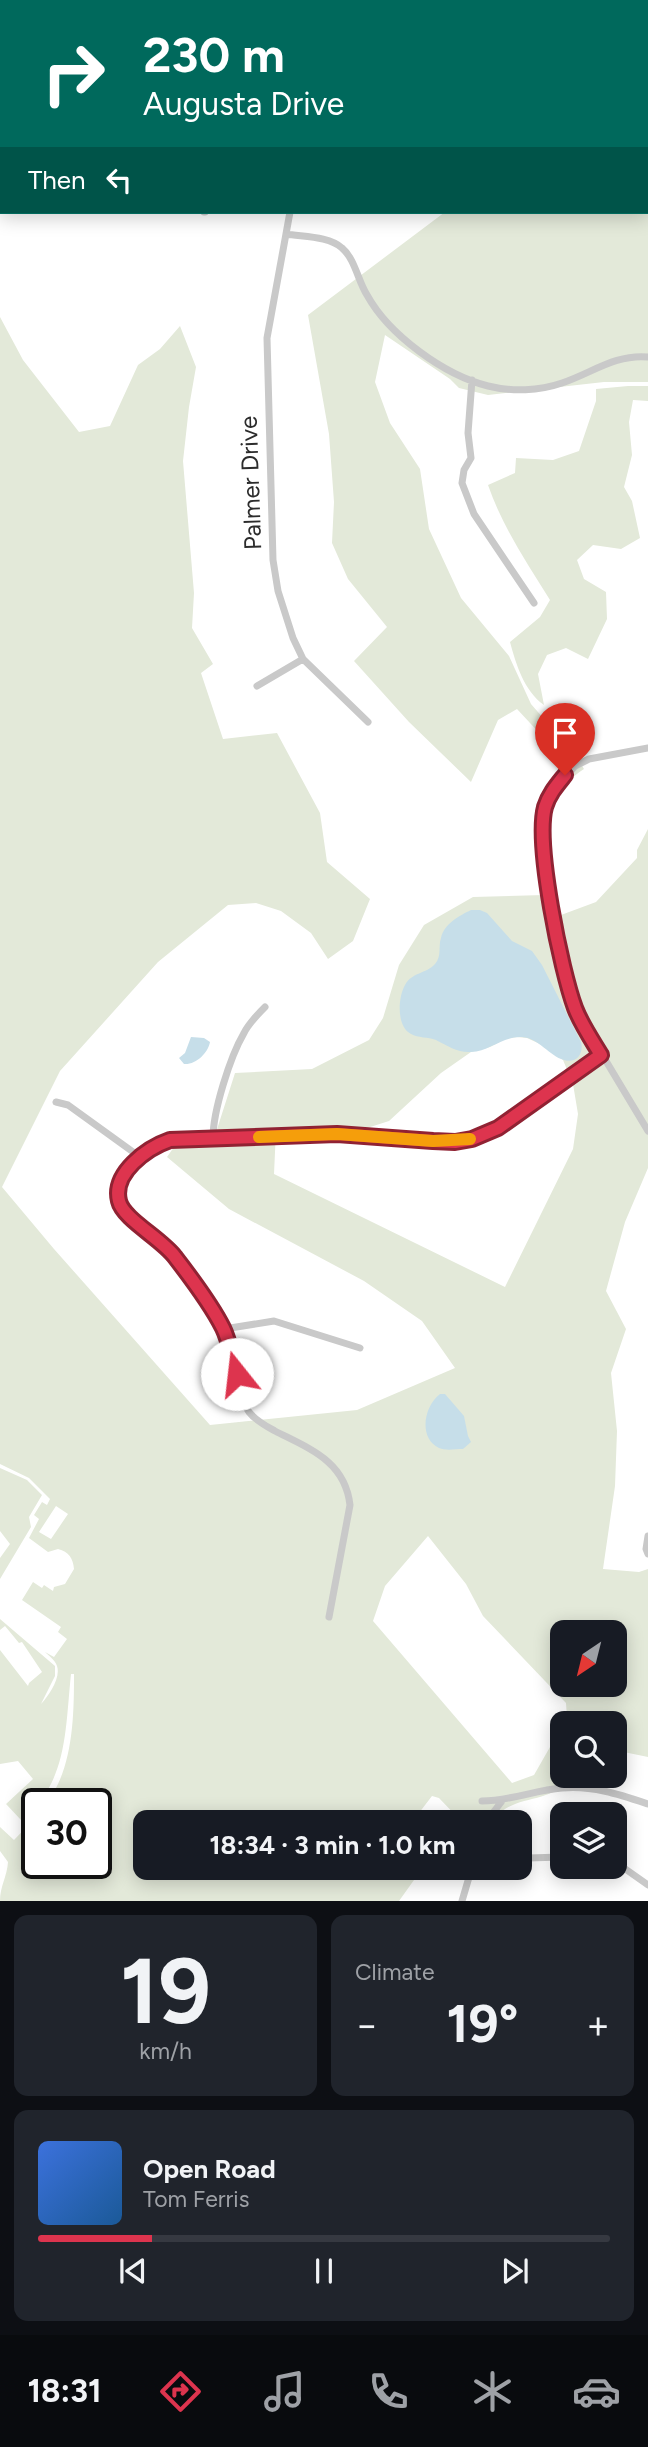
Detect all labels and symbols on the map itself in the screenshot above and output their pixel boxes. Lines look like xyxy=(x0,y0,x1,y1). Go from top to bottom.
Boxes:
street label: Palmer Drive xyxy=(234,415,267,551)
pin xyxy=(535,703,595,775)
position arrow xyxy=(200,1337,274,1411)
north arrow xyxy=(550,1620,626,1698)
speed limit sign: 30 xyxy=(21,1788,112,1879)

